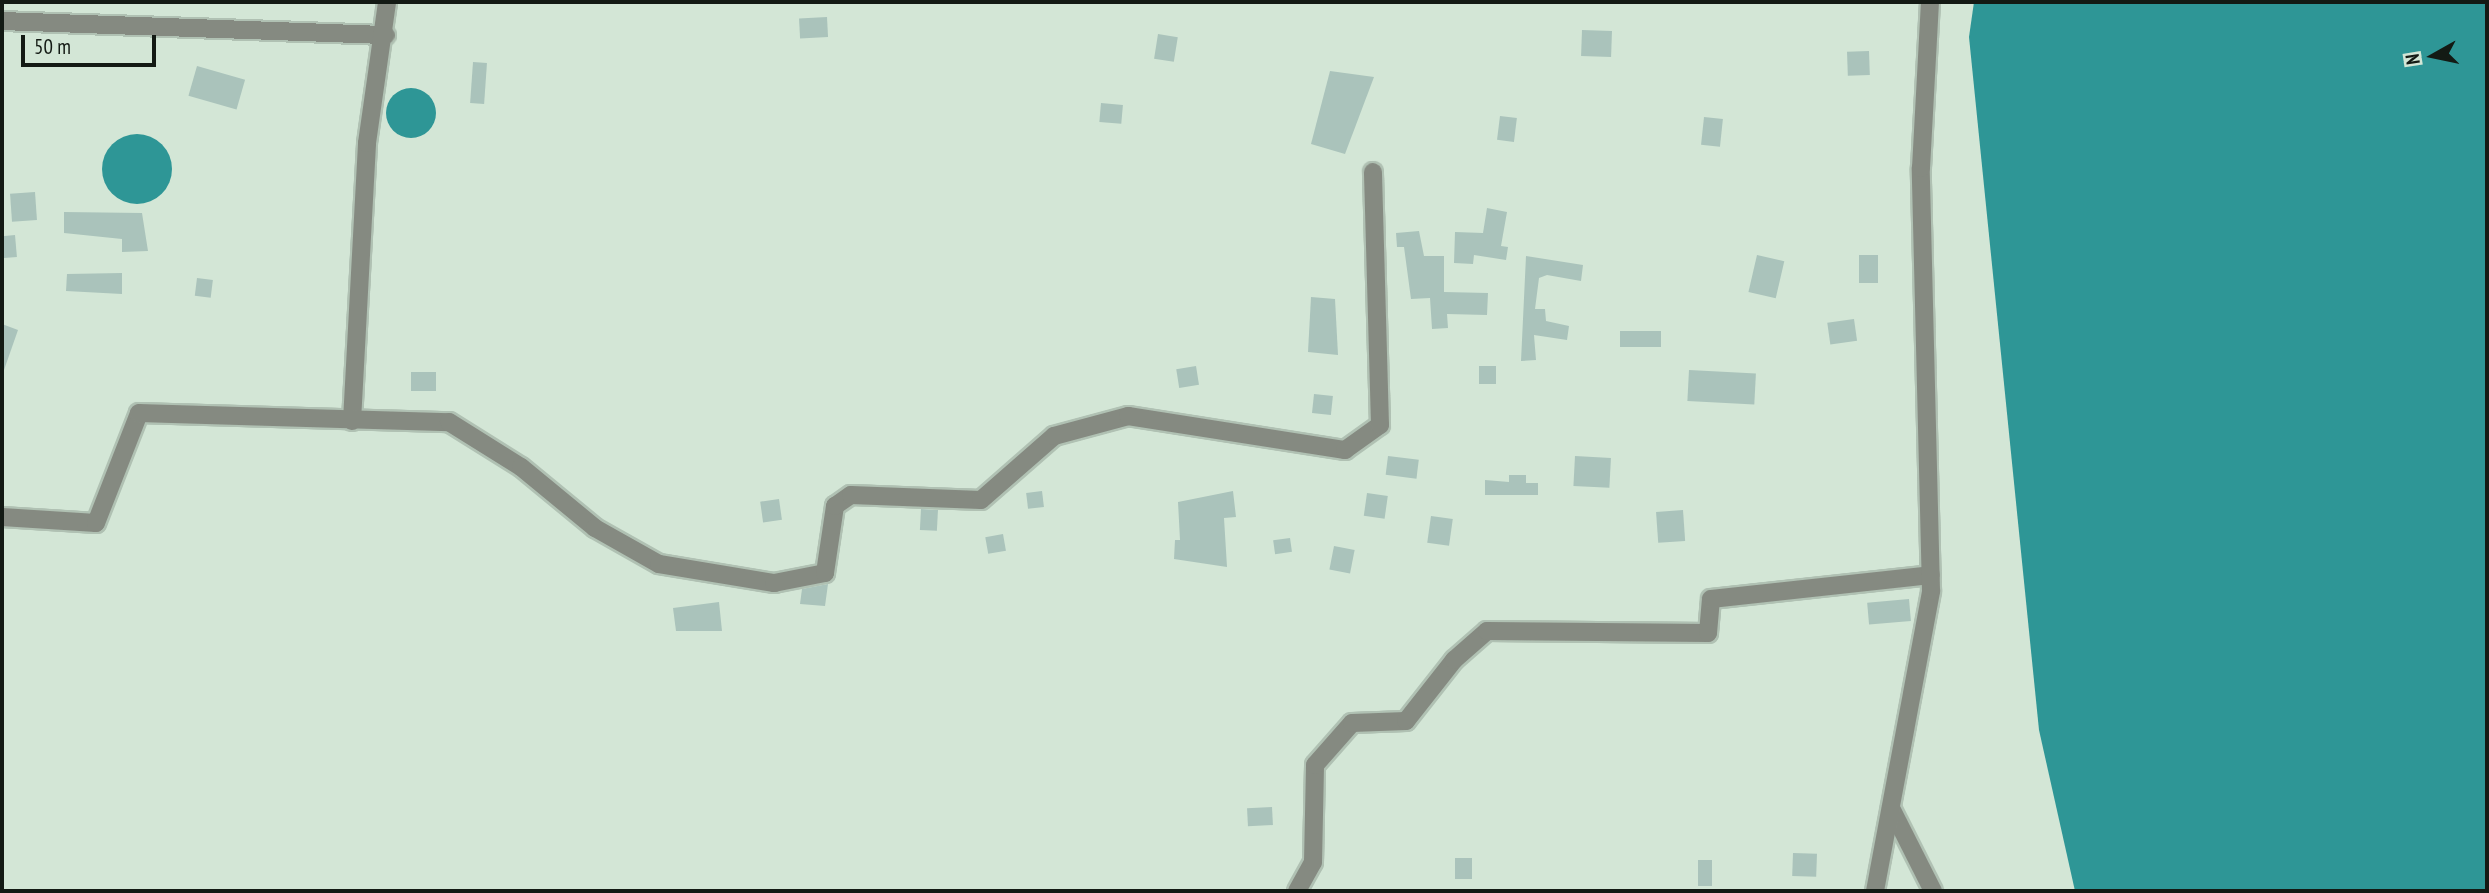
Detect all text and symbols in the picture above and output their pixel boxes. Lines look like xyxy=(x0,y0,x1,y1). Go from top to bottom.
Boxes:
scale bar xyxy=(24,21,159,65)
north arrow xyxy=(2398,21,2468,91)
text: 50 m xyxy=(34,33,71,60)
text: N xyxy=(2400,52,2425,66)

